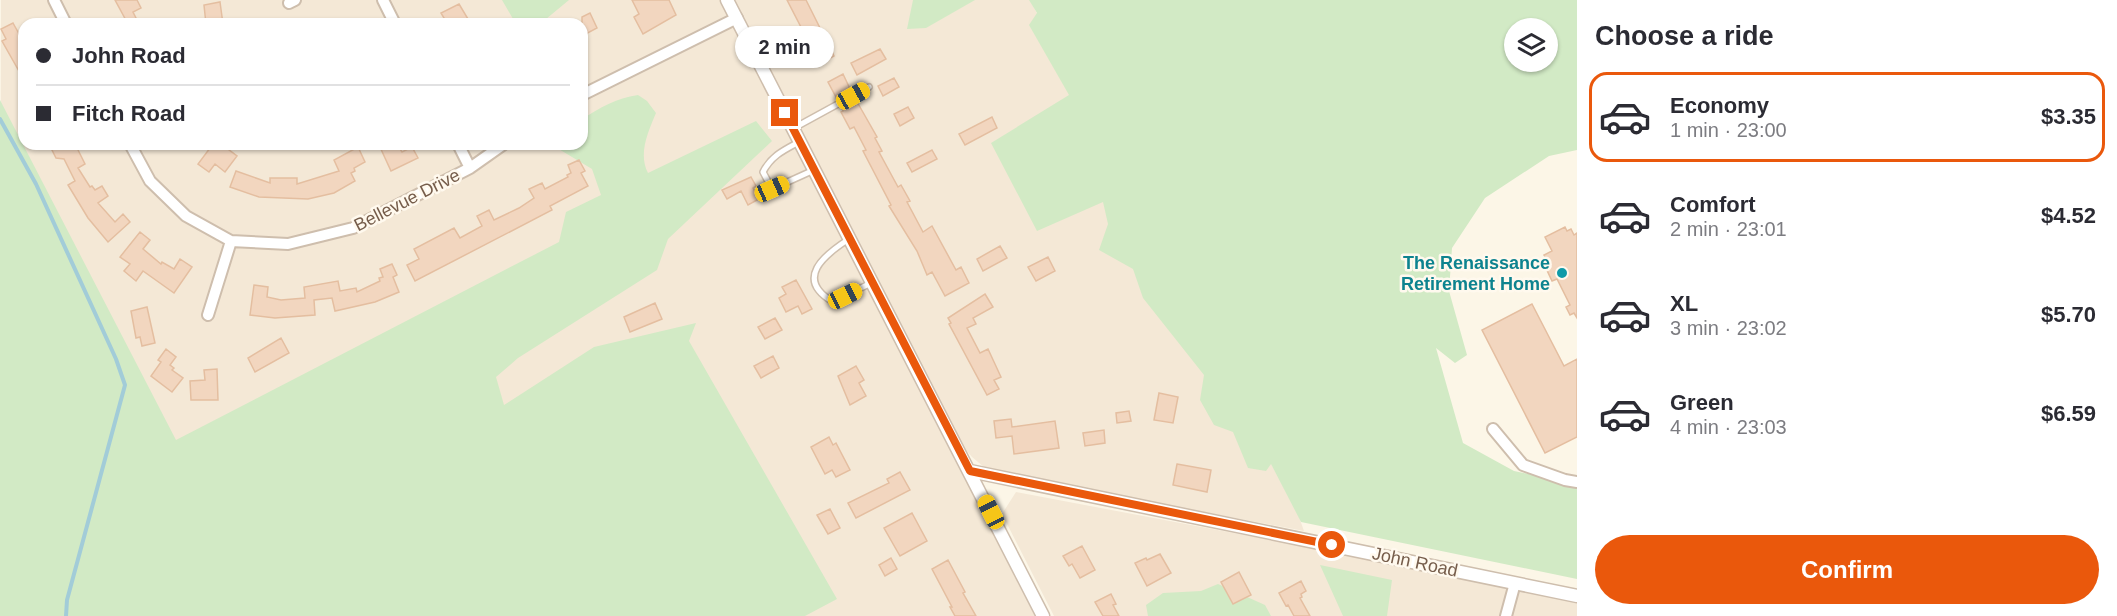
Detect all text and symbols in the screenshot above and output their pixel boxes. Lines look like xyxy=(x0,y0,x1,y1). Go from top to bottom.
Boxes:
map controls xyxy=(1504,18,1558,72)
button: layers xyxy=(1504,18,1558,72)
text: Choose a ride xyxy=(1595,21,1774,51)
callout: 2 min xyxy=(736,26,834,68)
text: 2 min xyxy=(758,36,811,58)
text: John Road xyxy=(72,43,186,68)
car xyxy=(833,79,873,113)
icon: car xyxy=(1598,90,1652,144)
text: Economy xyxy=(1670,93,1769,118)
route end xyxy=(771,99,798,126)
text: Fitch Road xyxy=(72,101,186,126)
text: $3.35 xyxy=(2041,104,2096,129)
text: 1 min · 23:00 xyxy=(1670,119,1787,141)
street label: Bellevue Drive xyxy=(351,165,463,235)
car xyxy=(752,173,792,205)
icon: car xyxy=(1598,189,1652,243)
text: Comfort xyxy=(1670,192,1756,217)
text: $4.52 xyxy=(2041,203,2096,228)
text: 2 min · 23:01 xyxy=(1670,218,1787,240)
place label: The Renaissance Retirement Home xyxy=(1401,253,1550,294)
marker: The Renaissance Retirement Home xyxy=(1555,266,1569,280)
car xyxy=(825,280,865,312)
icon: car xyxy=(1598,288,1652,342)
text: XL xyxy=(1670,291,1698,316)
text: $5.70 xyxy=(2041,302,2096,327)
text: 3 min · 23:02 xyxy=(1670,317,1787,339)
icon: car xyxy=(1598,387,1652,441)
text: Green xyxy=(1670,390,1734,415)
text: $6.59 xyxy=(2041,401,2096,426)
text: 4 min · 23:03 xyxy=(1670,416,1787,438)
car xyxy=(975,492,1007,532)
route start xyxy=(1318,531,1345,558)
button: Confirm xyxy=(1595,535,2099,604)
street label: John Road xyxy=(1370,543,1460,581)

